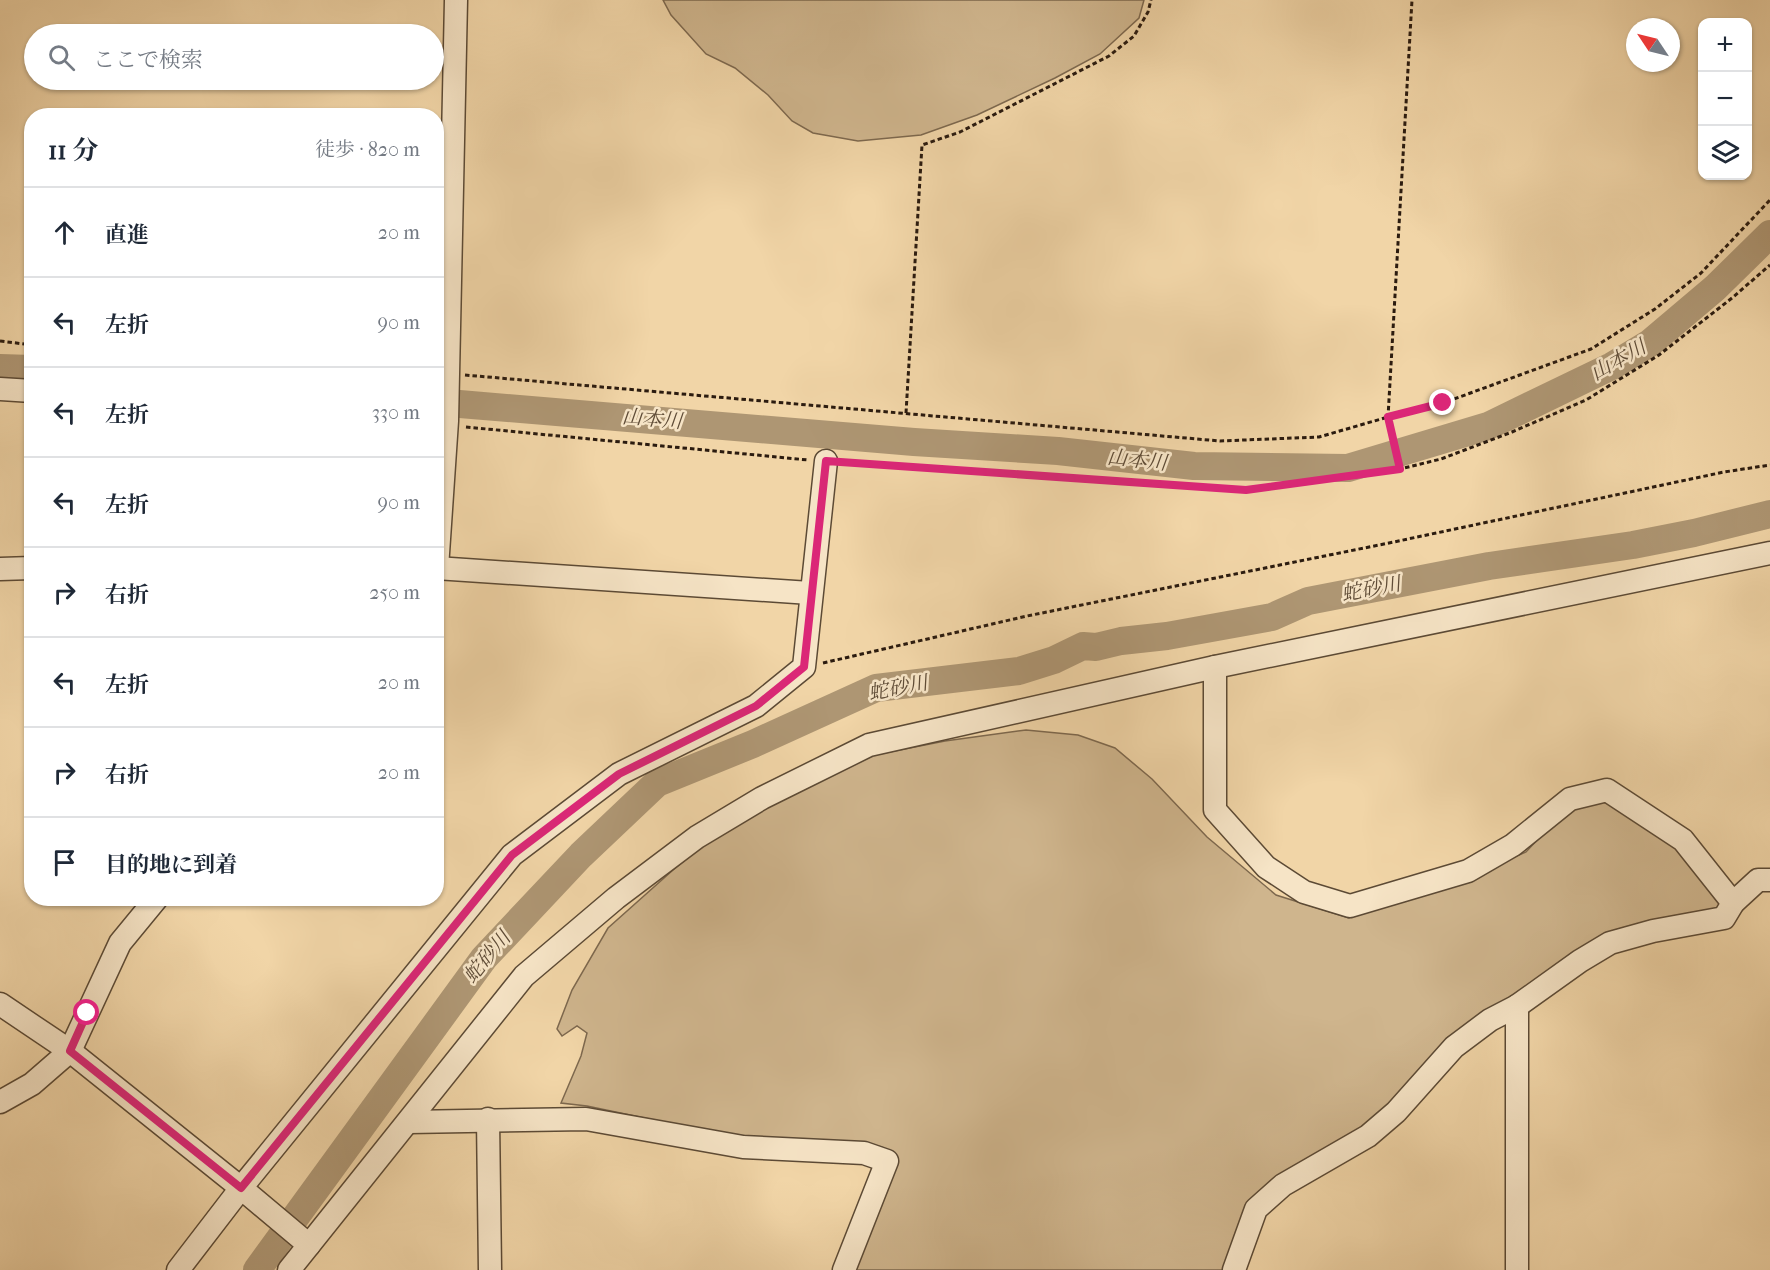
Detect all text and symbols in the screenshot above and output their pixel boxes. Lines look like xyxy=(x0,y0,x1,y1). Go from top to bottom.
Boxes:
north arrow xyxy=(1626,18,1680,72)
map controls xyxy=(1698,18,1752,180)
button: + xyxy=(1698,18,1752,72)
search box xyxy=(24,24,444,90)
icon: search xyxy=(45,41,78,74)
text: ここで検索 xyxy=(93,47,203,73)
button: − xyxy=(1698,72,1752,126)
button: layers xyxy=(1698,126,1752,180)
text: 11 分 xyxy=(48,135,98,166)
text: 徒歩 · 820 m xyxy=(315,138,420,161)
icon: ahead xyxy=(48,216,81,249)
text: 20 m xyxy=(378,221,420,244)
text: 直進 xyxy=(105,222,149,248)
icon: left xyxy=(48,306,81,339)
text: 90 m xyxy=(378,311,420,334)
text: 左折 xyxy=(105,312,149,338)
water label: 山本川 xyxy=(1586,334,1651,385)
route end xyxy=(1429,389,1455,415)
icon: left xyxy=(48,396,81,429)
text: 330 m xyxy=(372,401,420,424)
text: 左折 xyxy=(105,402,149,428)
water label: 山本川 xyxy=(621,405,685,433)
water label: 山本川 xyxy=(1106,445,1170,475)
icon: left xyxy=(48,486,81,519)
text: 90 m xyxy=(378,491,420,514)
text: 左折 xyxy=(105,492,149,518)
water label: 蛇砂川 xyxy=(1339,572,1405,606)
icon: right xyxy=(48,576,81,609)
text: 250 m xyxy=(369,581,420,604)
text: 右折 xyxy=(105,582,149,608)
icon: left xyxy=(48,666,81,699)
text: 20 m xyxy=(378,671,420,694)
water label: 蛇砂川 xyxy=(866,671,932,705)
text: 左折 xyxy=(105,672,149,698)
icon: right xyxy=(48,756,81,789)
text: 20 m xyxy=(378,761,420,784)
text: 右折 xyxy=(105,762,149,788)
icon: arrive xyxy=(48,846,81,879)
text: 目的地に到着 xyxy=(105,852,237,878)
water label: 蛇砂川 xyxy=(459,925,516,987)
route start xyxy=(73,999,99,1025)

